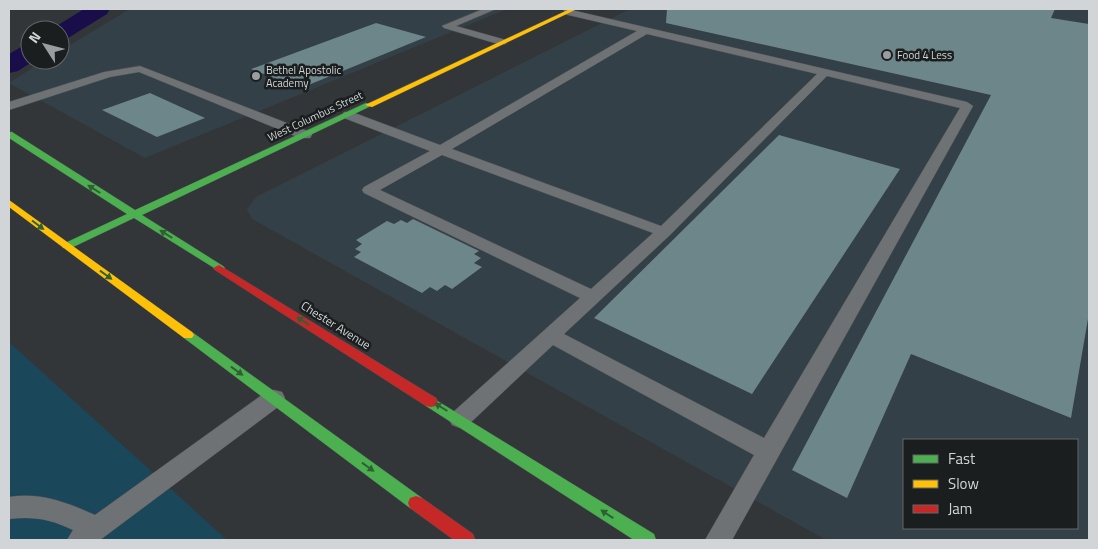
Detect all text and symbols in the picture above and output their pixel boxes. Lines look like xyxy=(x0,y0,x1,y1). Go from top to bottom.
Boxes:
north arrow xyxy=(20,20,70,70)
text: N xyxy=(23,27,45,47)
place label: Food 4 Less xyxy=(897,47,952,63)
marker: Food 4 Less xyxy=(881,49,893,61)
place label: Bethel Apostolic Academy xyxy=(266,62,341,91)
marker: Bethel Apostolic Academy xyxy=(250,70,262,82)
street label: West Columbus Street xyxy=(265,87,365,145)
one-way arrow xyxy=(87,184,101,193)
one-way arrow xyxy=(31,220,45,230)
one-way arrow xyxy=(159,229,172,239)
one-way arrow xyxy=(99,270,113,280)
street label: Chester Avenue xyxy=(297,296,375,354)
one-way arrow xyxy=(297,316,310,325)
one-way arrow xyxy=(230,366,244,376)
one-way arrow xyxy=(434,403,447,412)
legend xyxy=(903,439,1078,529)
text: Fast xyxy=(948,447,976,470)
one-way arrow xyxy=(361,462,374,473)
text: Slow xyxy=(948,472,979,495)
text: Jam xyxy=(948,497,972,520)
one-way arrow xyxy=(600,509,614,519)

